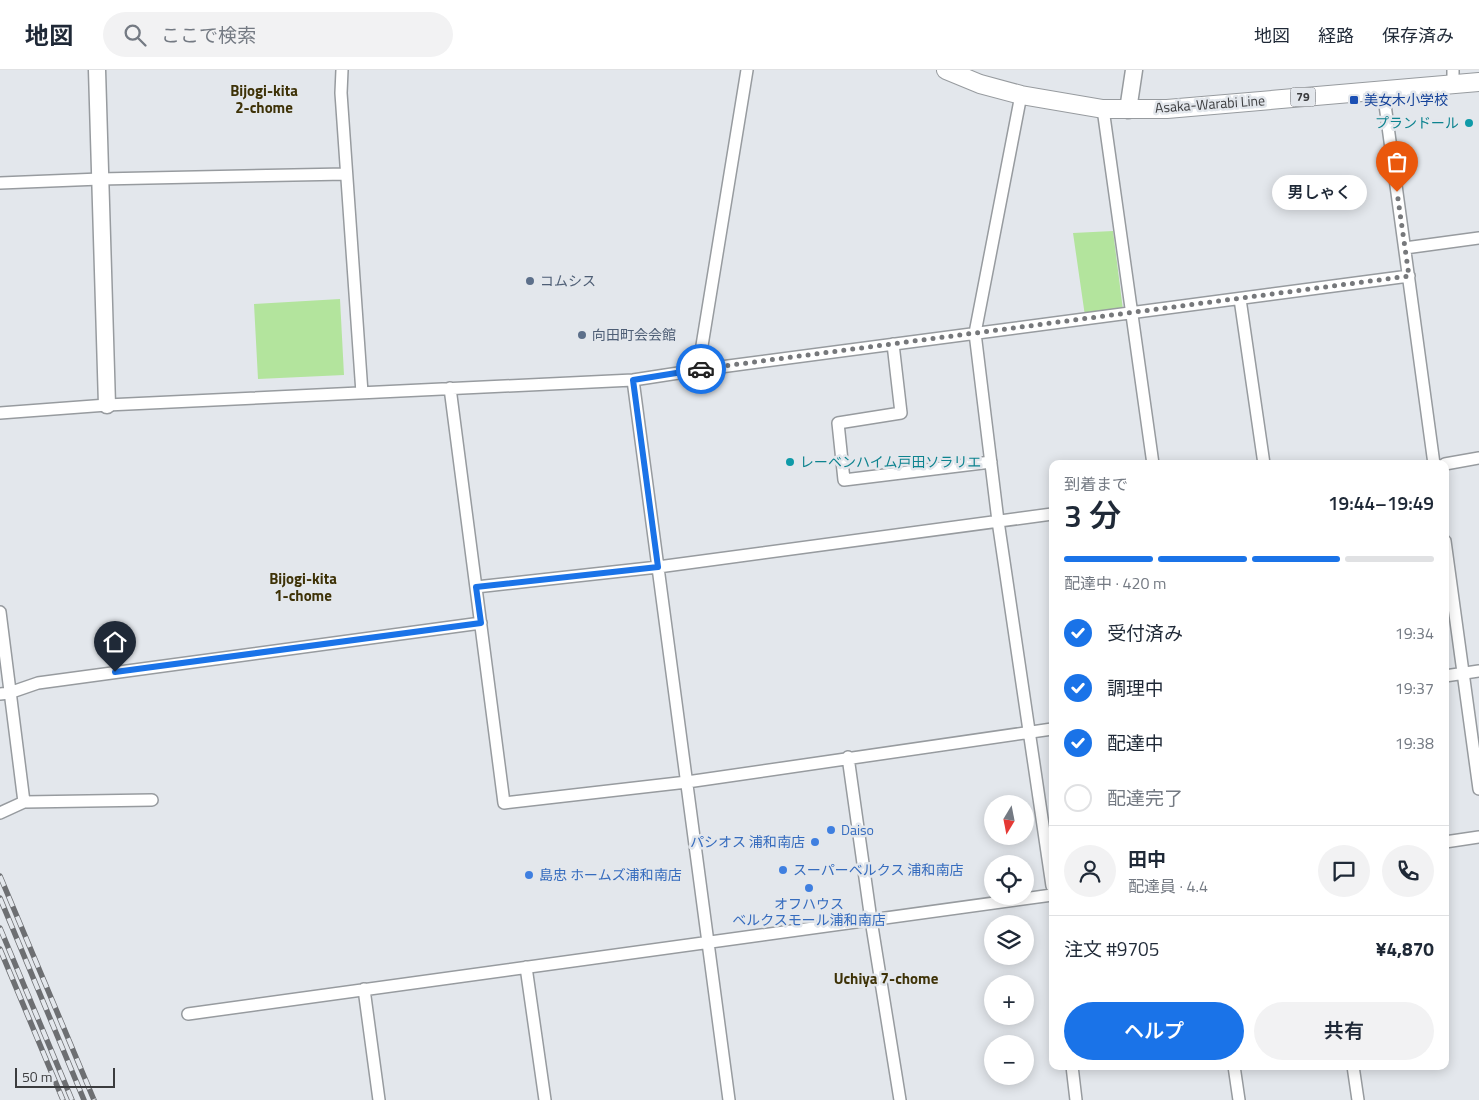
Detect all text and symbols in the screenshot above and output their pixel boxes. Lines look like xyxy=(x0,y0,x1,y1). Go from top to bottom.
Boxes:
search box xyxy=(103,12,453,57)
text: 地図 xyxy=(25,17,73,53)
text: ここで検索 xyxy=(161,20,256,49)
icon: search xyxy=(121,21,149,49)
text: 地図 xyxy=(1254,22,1290,49)
text: 経路 xyxy=(1318,22,1354,49)
text: 保存済み xyxy=(1382,22,1454,49)
district label: Bijogi-kita 2-chome xyxy=(230,79,298,119)
road number: 79 xyxy=(1290,88,1316,106)
street label: Asaka-Warabi Line xyxy=(1154,89,1266,118)
place label: 美女木小学校 xyxy=(1364,89,1448,110)
marker: 美女木小学校 xyxy=(1348,94,1360,106)
place label: プランドール xyxy=(1375,112,1459,133)
marker: プランドール xyxy=(1463,117,1475,129)
pin xyxy=(1376,141,1418,192)
icon: bag xyxy=(1383,148,1411,176)
callout: 男しゃく xyxy=(1272,174,1367,210)
text: 男しゃく xyxy=(1287,180,1352,204)
place label: コムシス xyxy=(540,270,596,291)
marker: コムシス xyxy=(524,275,536,287)
place label: 向田町会会館 xyxy=(592,324,676,345)
marker: 向田町会会館 xyxy=(576,329,588,341)
courier xyxy=(676,344,726,394)
icon: car xyxy=(687,355,715,383)
place label: レーベンハイム戸田ソラリエ xyxy=(800,451,981,472)
marker: レーベンハイム戸田ソラリエ xyxy=(784,456,796,468)
text: 到着まで xyxy=(1064,472,1128,496)
text: 19:44–19:49 xyxy=(1328,488,1434,517)
text: 3 分 xyxy=(1064,491,1121,539)
district label: Bijogi-kita 1-chome xyxy=(269,567,337,607)
text: 配達中 · 420 m xyxy=(1064,571,1166,595)
text: 受付済み xyxy=(1107,618,1183,647)
icon: check xyxy=(1064,619,1092,647)
pin xyxy=(94,621,136,672)
text: 19:34 xyxy=(1395,621,1434,645)
icon: home xyxy=(101,628,129,656)
text: 調理中 xyxy=(1107,673,1164,702)
icon: check xyxy=(1064,674,1092,702)
text: 19:37 xyxy=(1395,676,1434,700)
text: 配達中 xyxy=(1107,728,1164,757)
icon: check xyxy=(1064,729,1092,757)
text: 19:38 xyxy=(1395,731,1434,755)
text: 配達完了 xyxy=(1107,783,1183,812)
north arrow xyxy=(984,795,1034,845)
map controls xyxy=(984,795,1034,1085)
place label: Daiso xyxy=(841,819,874,840)
marker: Daiso xyxy=(825,824,837,836)
place label: パシオス 浦和南店 xyxy=(690,831,805,852)
marker: パシオス 浦和南店 xyxy=(809,836,821,848)
text: 田中 xyxy=(1128,844,1166,873)
button: person xyxy=(1064,845,1116,897)
button: chat xyxy=(1318,845,1370,897)
button: phone xyxy=(1382,845,1434,897)
button: locate xyxy=(984,855,1034,905)
place label: スーパーベルクス 浦和南店 xyxy=(793,859,964,880)
place label: 島忠 ホームズ浦和南店 xyxy=(539,864,682,885)
marker: スーパーベルクス 浦和南店 xyxy=(777,864,789,876)
marker: 島忠 ホームズ浦和南店 xyxy=(523,869,535,881)
text: 配達員 · 4.4 xyxy=(1128,874,1208,898)
marker: オフハウス ベルクスモール浦和南店 xyxy=(803,882,815,894)
place label: オフハウス ベルクスモール浦和南店 xyxy=(732,893,886,930)
button: layers xyxy=(984,915,1034,965)
text: 注文 #9705 xyxy=(1064,934,1159,963)
text: ¥4,870 xyxy=(1376,934,1434,963)
district label: Uchiya 7-chome xyxy=(834,967,939,990)
button: + xyxy=(984,975,1034,1025)
button: ヘルプ xyxy=(1064,1002,1244,1060)
button: 共有 xyxy=(1254,1002,1434,1060)
button: − xyxy=(984,1035,1034,1085)
scale bar xyxy=(15,1065,115,1088)
text: 50 m xyxy=(22,1066,52,1087)

